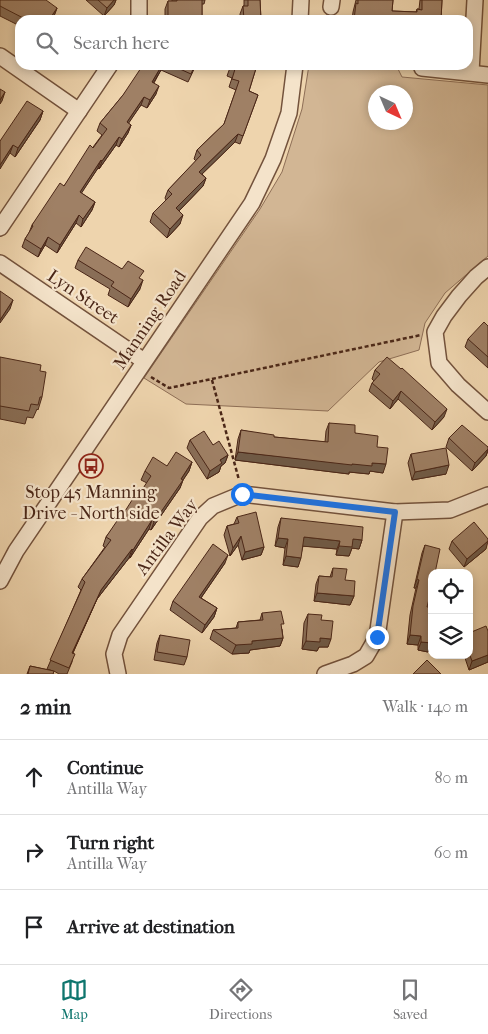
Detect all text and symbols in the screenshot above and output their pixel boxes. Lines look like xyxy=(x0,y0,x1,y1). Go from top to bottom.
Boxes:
search box xyxy=(15,15,473,70)
icon: search xyxy=(33,29,61,57)
text: Search here xyxy=(73,32,169,54)
north arrow xyxy=(368,85,413,130)
street label: Lyn Street xyxy=(43,265,123,329)
street label: Manning Road xyxy=(109,266,191,374)
bus stop icon: Stop 45 Manning Drive - North side xyxy=(78,453,104,479)
place label: Stop 45 Manning Drive - North side xyxy=(22,482,160,524)
route start xyxy=(231,483,254,506)
street label: Antilla Way xyxy=(131,494,203,580)
map controls xyxy=(428,569,473,659)
button: locate xyxy=(428,569,473,614)
button: layers xyxy=(428,614,473,659)
route end xyxy=(366,626,389,649)
text: 2 min xyxy=(20,695,71,719)
text: Walk · 140 m xyxy=(383,697,468,716)
text: Continue xyxy=(67,757,143,779)
icon: ahead xyxy=(20,763,48,791)
text: 80 m xyxy=(434,768,468,787)
text: Antilla Way xyxy=(67,779,147,798)
text: Turn right xyxy=(67,832,154,854)
icon: right xyxy=(20,838,48,866)
text: 60 m xyxy=(434,843,468,862)
text: Antilla Way xyxy=(67,854,147,873)
icon: arrive xyxy=(20,913,48,941)
text: Arrive at destination xyxy=(67,916,235,938)
tab: Map xyxy=(60,976,88,1023)
tab: Directions xyxy=(209,976,272,1023)
tab: Saved xyxy=(393,976,428,1023)

